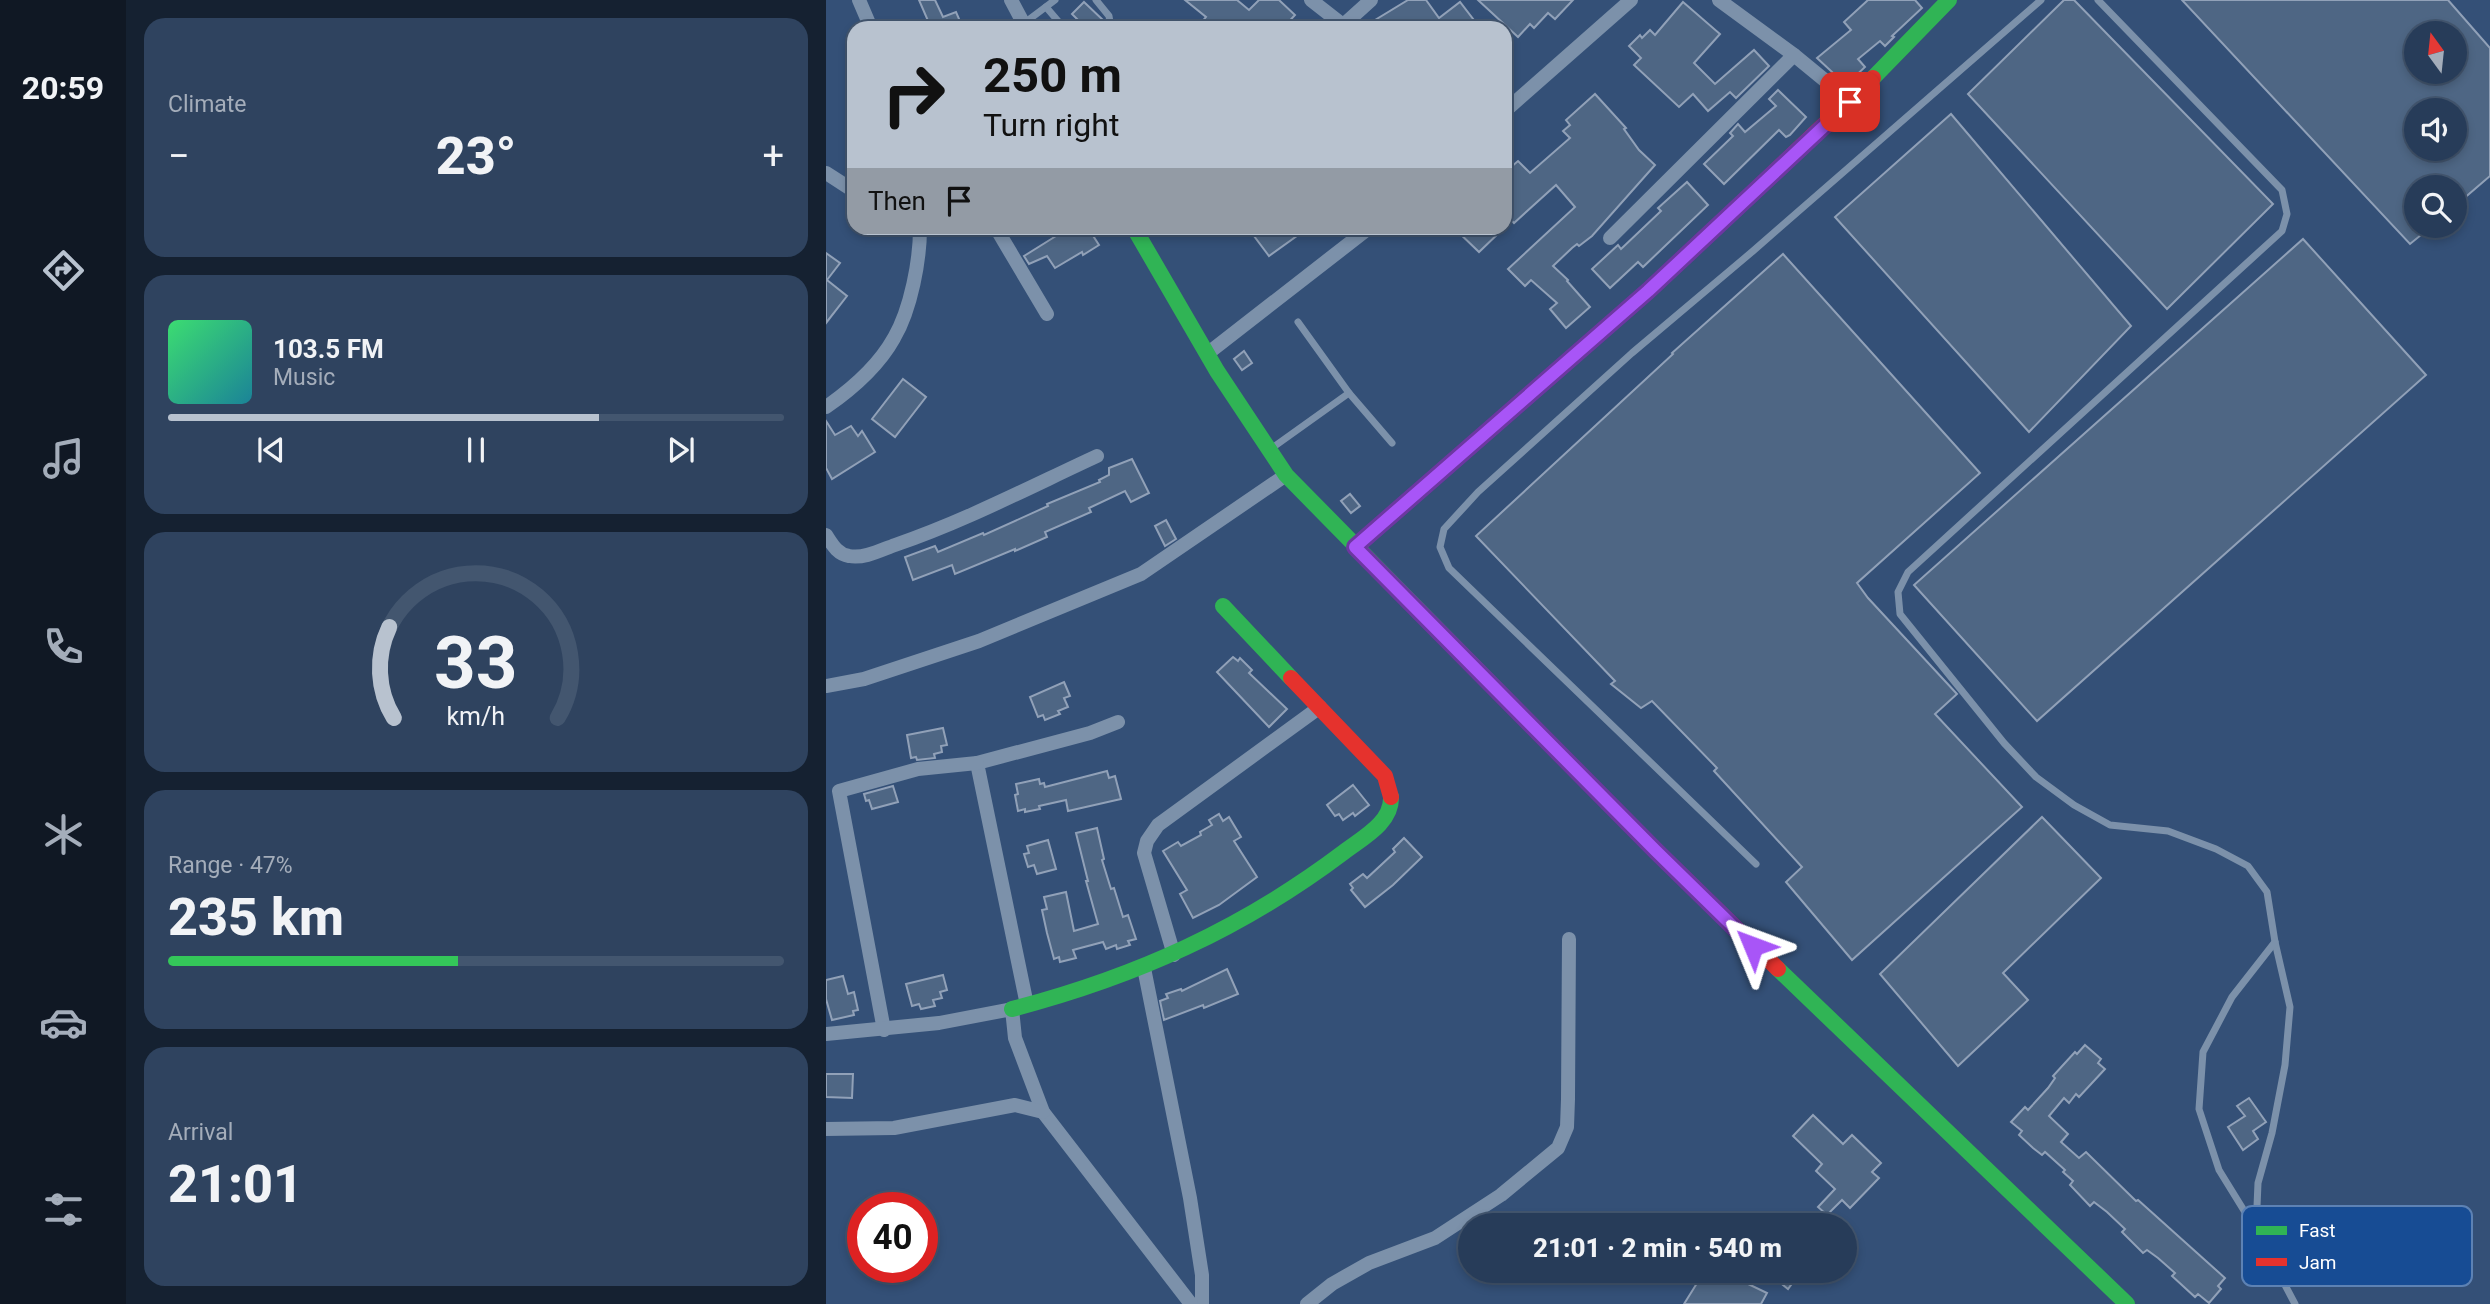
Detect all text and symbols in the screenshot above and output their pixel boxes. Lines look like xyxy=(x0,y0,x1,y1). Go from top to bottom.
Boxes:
north arrow xyxy=(2404,21,2468,84)
map controls xyxy=(2404,21,2467,238)
text: 250 m xyxy=(983,47,1122,104)
icon: right xyxy=(868,49,959,140)
text: 20:59 xyxy=(22,69,104,107)
pin xyxy=(1820,72,1880,132)
icon: arrive xyxy=(1831,83,1869,121)
text: Climate xyxy=(168,91,247,118)
button: sound xyxy=(2404,98,2467,161)
text: Turn right xyxy=(983,106,1119,144)
text: 23° xyxy=(436,126,516,187)
text: − xyxy=(168,134,190,178)
text: + xyxy=(762,134,784,178)
button: search xyxy=(2404,175,2467,238)
icon: arrive xyxy=(940,182,978,220)
text: Then xyxy=(868,186,926,216)
icon: directions xyxy=(39,246,88,295)
text: 103.5 FM xyxy=(273,334,384,364)
text: Music xyxy=(273,364,335,391)
icon: previous xyxy=(252,431,290,469)
icon: pause xyxy=(457,431,495,469)
icon: next xyxy=(662,431,700,469)
icon: music xyxy=(39,434,88,483)
text: 33 xyxy=(434,620,518,706)
icon: phone xyxy=(39,622,88,671)
text: km/h xyxy=(447,702,505,731)
icon: climate xyxy=(39,810,88,859)
text: Range · 47% xyxy=(168,852,293,879)
text: 235 km xyxy=(168,887,344,948)
position arrow xyxy=(1716,909,1790,983)
icon: car xyxy=(39,998,88,1047)
text: Arrival xyxy=(168,1119,233,1146)
text: 21:01 xyxy=(168,1154,303,1215)
icon: filters xyxy=(39,1185,88,1234)
speed limit sign: 40 xyxy=(847,1192,938,1283)
legend xyxy=(2242,1206,2472,1286)
text: Fast xyxy=(2299,1219,2336,1242)
text: 21:01 · 2 min · 540 m xyxy=(1533,1233,1782,1263)
text: Jam xyxy=(2299,1251,2336,1274)

